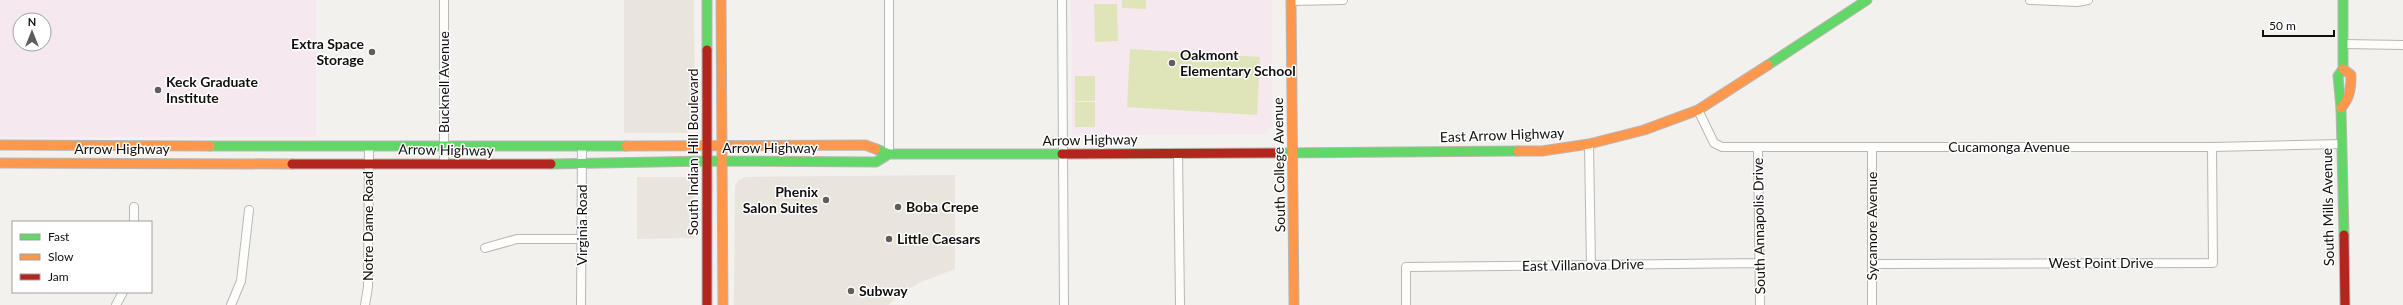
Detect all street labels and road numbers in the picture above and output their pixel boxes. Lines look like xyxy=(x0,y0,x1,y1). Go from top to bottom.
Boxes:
street label: Bucknell Avenue xyxy=(435,31,452,133)
street label: South Indian Hill Boulevard xyxy=(684,69,701,235)
street label: South College Avenue xyxy=(1269,97,1288,233)
street label: East Arrow Highway xyxy=(1439,124,1565,145)
street label: Arrow Highway xyxy=(1042,130,1139,149)
street label: Cucamonga Avenue xyxy=(1948,138,2070,155)
street label: Arrow Highway xyxy=(722,139,818,156)
street label: Arrow Highway xyxy=(74,140,170,157)
street label: Arrow Highway xyxy=(398,140,495,159)
street label: South Mills Avenue xyxy=(2318,148,2337,266)
street label: South Annapolis Drive xyxy=(1749,157,1768,295)
street label: Notre Dame Road xyxy=(359,171,376,281)
street label: Sycamore Avenue xyxy=(1863,171,1880,281)
street label: Virginia Road xyxy=(573,184,590,266)
street label: West Point Drive xyxy=(2049,254,2153,271)
street label: East Villanova Drive xyxy=(1522,255,1644,274)

